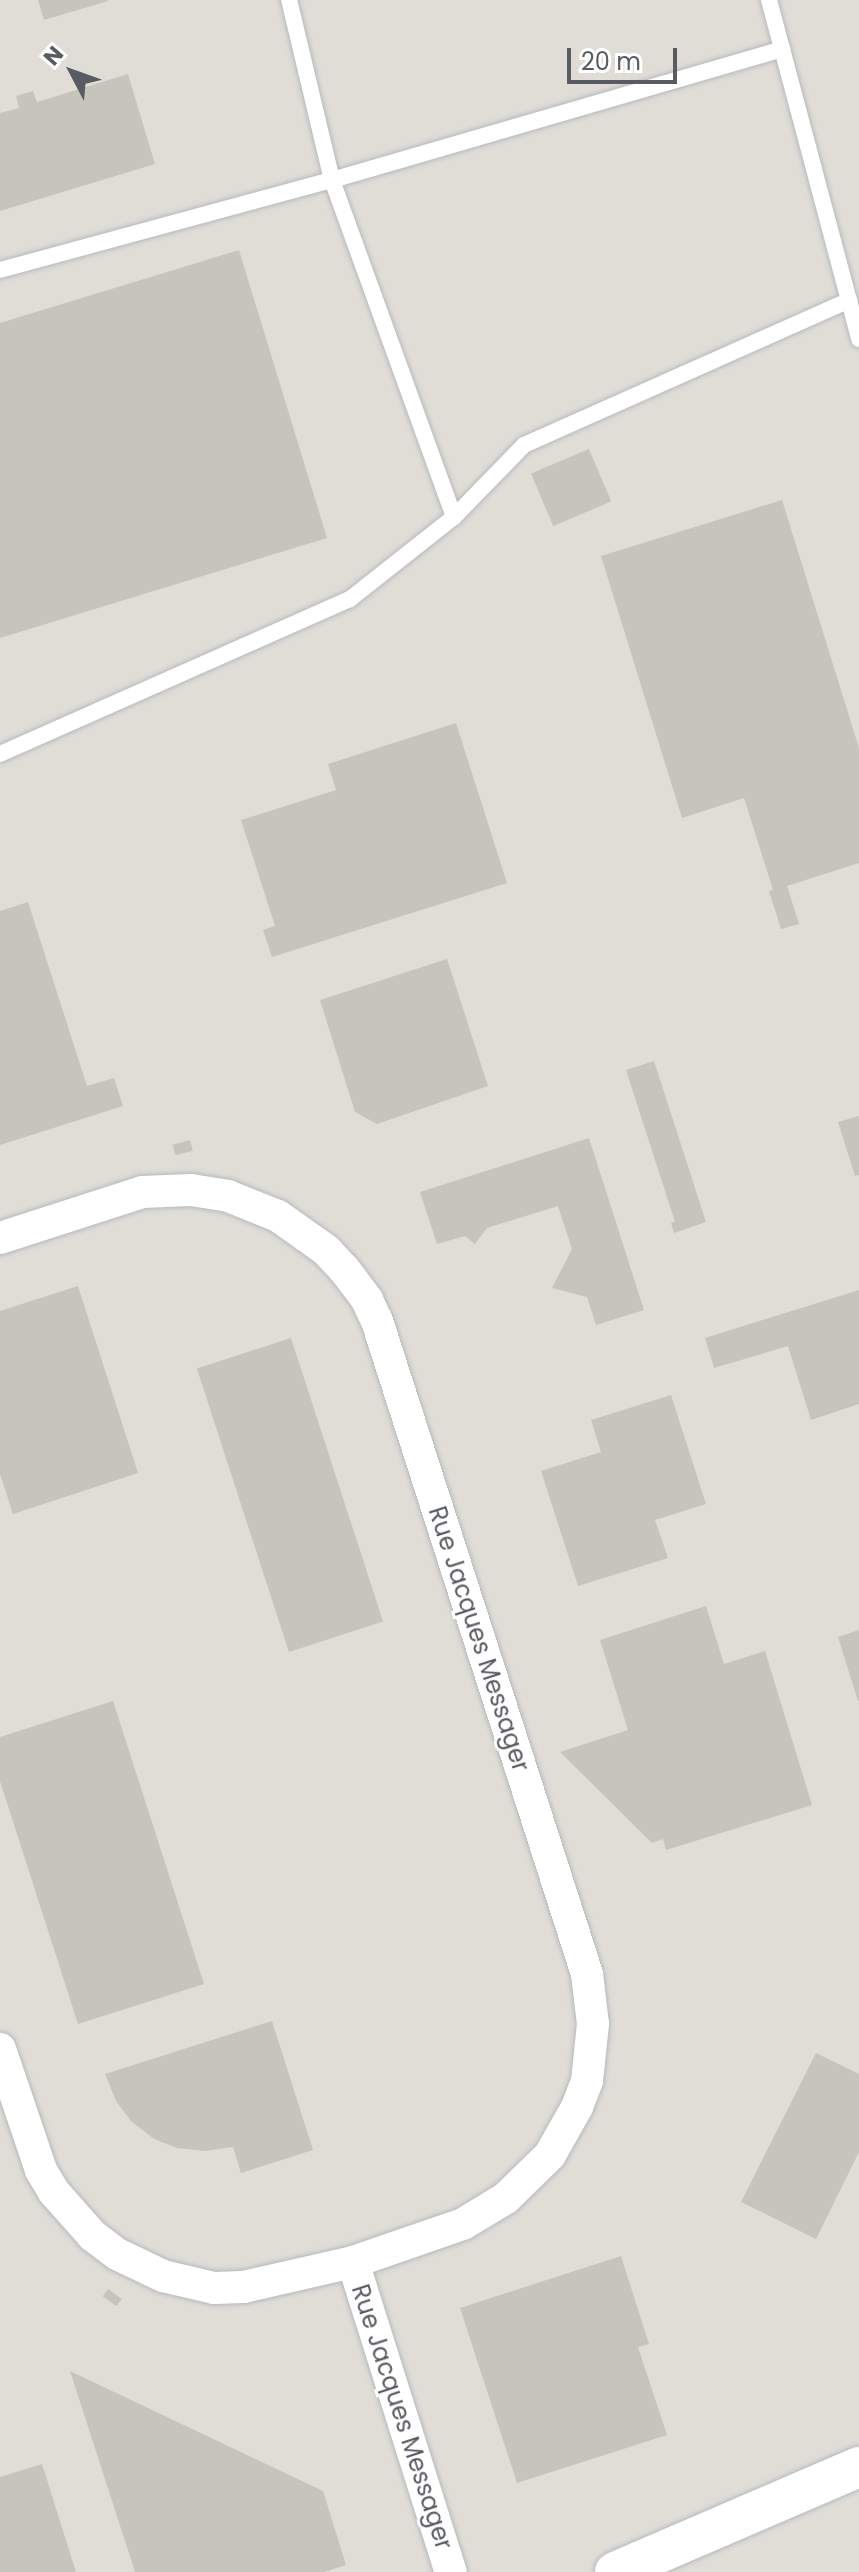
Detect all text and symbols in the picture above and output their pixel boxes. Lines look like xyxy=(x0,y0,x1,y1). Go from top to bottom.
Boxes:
north arrow xyxy=(32,32,112,112)
scale bar xyxy=(571,32,681,82)
text: N xyxy=(36,40,71,72)
text: 20 m xyxy=(581,45,641,78)
street label: Rue Jacques Messager xyxy=(423,1503,535,1775)
street label: Rue Jacques Messager xyxy=(346,2281,458,2553)

